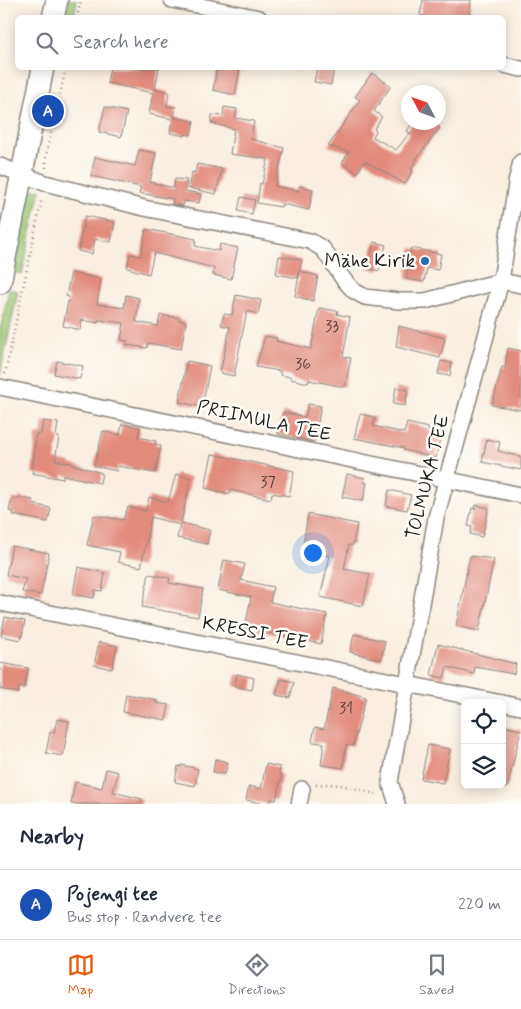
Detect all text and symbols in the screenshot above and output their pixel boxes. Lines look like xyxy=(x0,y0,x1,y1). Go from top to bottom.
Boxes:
search box xyxy=(15,15,506,70)
icon: search xyxy=(33,29,61,57)
text: Search here xyxy=(73,30,169,55)
north arrow xyxy=(401,85,446,130)
pin: A xyxy=(32,92,64,130)
place label: Mähe Kirik xyxy=(325,249,415,274)
marker: Mähe Kirik xyxy=(419,255,431,267)
house number: 33 xyxy=(325,316,339,337)
house number: 36 xyxy=(295,354,311,375)
street label: PRIIMULA TEE xyxy=(195,395,334,447)
street label: TOLMUKA TEE xyxy=(400,412,456,542)
house number: 37 xyxy=(260,472,276,493)
your location xyxy=(300,540,326,566)
street label: KRESSI TEE xyxy=(200,611,310,655)
house number: 31 xyxy=(339,698,353,719)
map controls xyxy=(461,699,506,789)
button: locate xyxy=(461,699,506,744)
button: layers xyxy=(461,744,506,789)
text: Nearby xyxy=(20,823,84,851)
text: Pojengi tee xyxy=(67,882,158,907)
text: A xyxy=(31,894,41,915)
text: 220 m xyxy=(458,894,501,915)
text: Bus stop · Randvere tee xyxy=(67,907,222,928)
tab: Map xyxy=(67,951,95,999)
tab: Directions xyxy=(228,951,286,999)
tab: Saved xyxy=(419,951,454,999)

